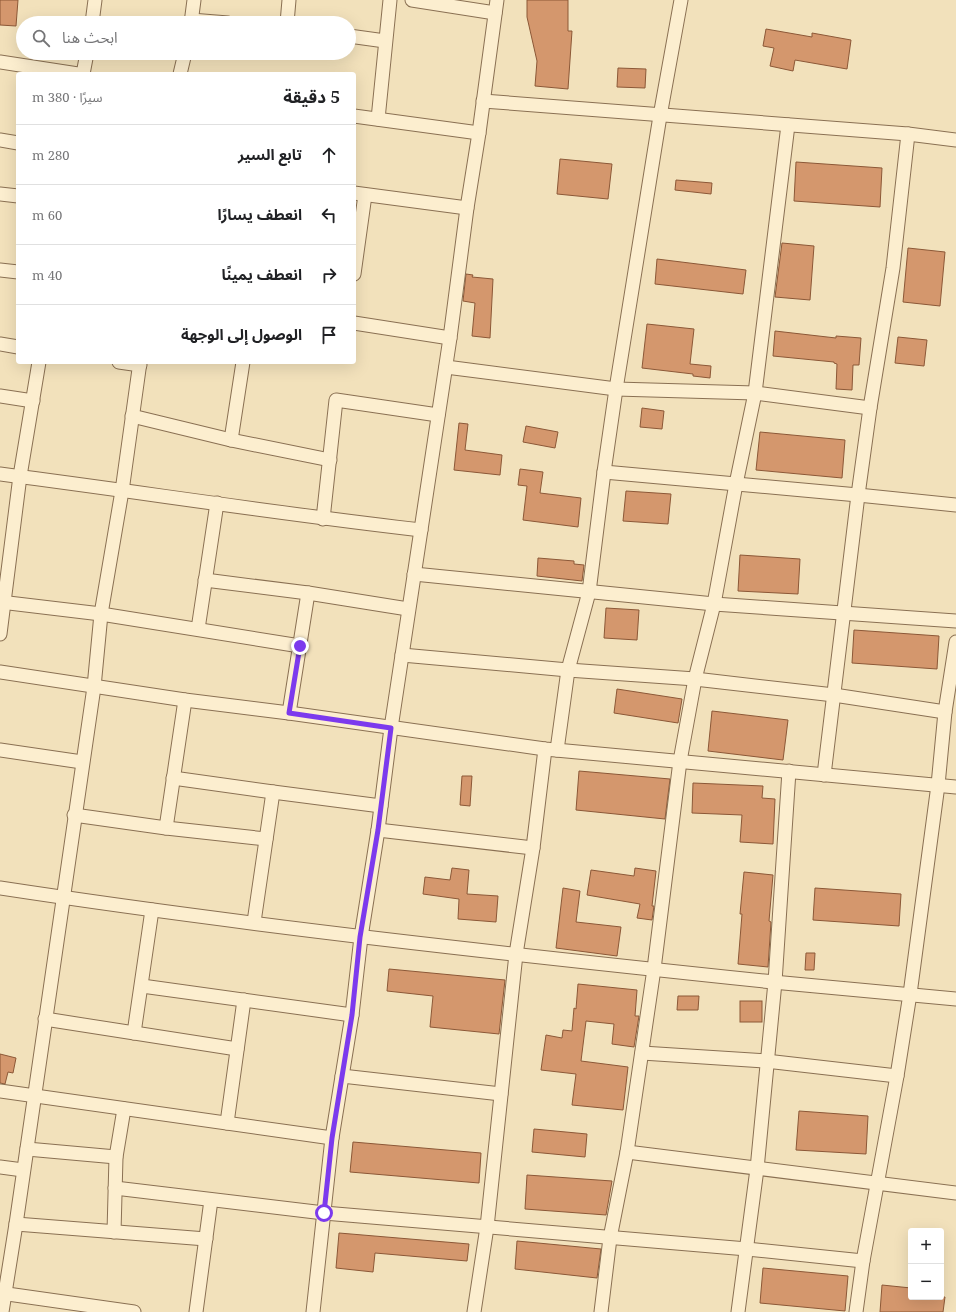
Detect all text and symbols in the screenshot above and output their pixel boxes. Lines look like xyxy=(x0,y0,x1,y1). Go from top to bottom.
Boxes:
search box xyxy=(16,16,356,60)
icon: search xyxy=(30,27,52,49)
text: ابحث هنا xyxy=(62,27,118,47)
text: 5 دقيقة xyxy=(283,85,340,108)
text: سيرًا · 380 m xyxy=(32,88,102,106)
text: تابع السير xyxy=(238,144,302,164)
icon: ahead xyxy=(318,144,340,166)
text: 280 m xyxy=(32,146,70,164)
text: انعطف يسارًا xyxy=(218,204,302,224)
icon: left xyxy=(318,204,340,226)
text: 60 m xyxy=(32,206,62,224)
text: انعطف يمينًا xyxy=(221,264,302,284)
icon: right xyxy=(318,264,340,286)
text: 40 m xyxy=(32,266,62,284)
text: الوصول إلى الوجهة xyxy=(181,324,302,344)
icon: arrive xyxy=(318,324,340,346)
route end xyxy=(291,637,309,655)
route start xyxy=(315,1204,333,1222)
map controls xyxy=(908,1228,944,1300)
button: + xyxy=(908,1228,944,1264)
button: − xyxy=(908,1264,944,1300)

